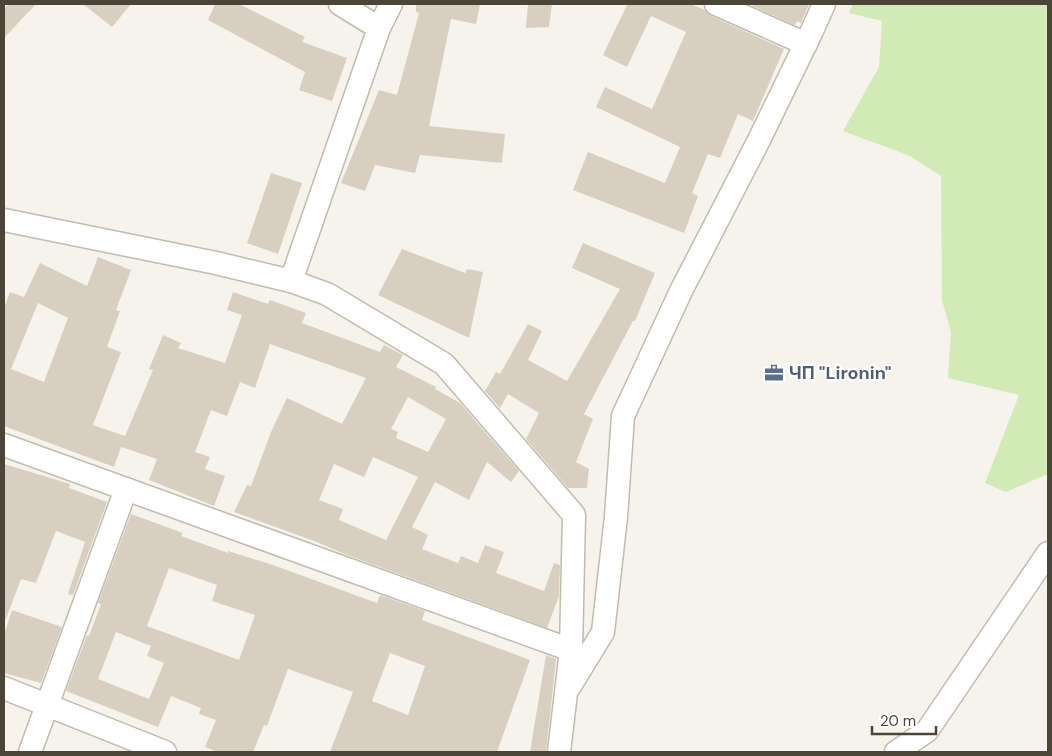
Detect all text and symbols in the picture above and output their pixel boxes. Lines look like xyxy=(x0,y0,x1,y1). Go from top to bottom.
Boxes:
place label: ЧП "Lironin" xyxy=(789,361,891,385)
office icon: ЧП "Lironin" xyxy=(763,362,785,384)
scale bar xyxy=(872,704,936,736)
text: 20 m xyxy=(880,711,916,731)

